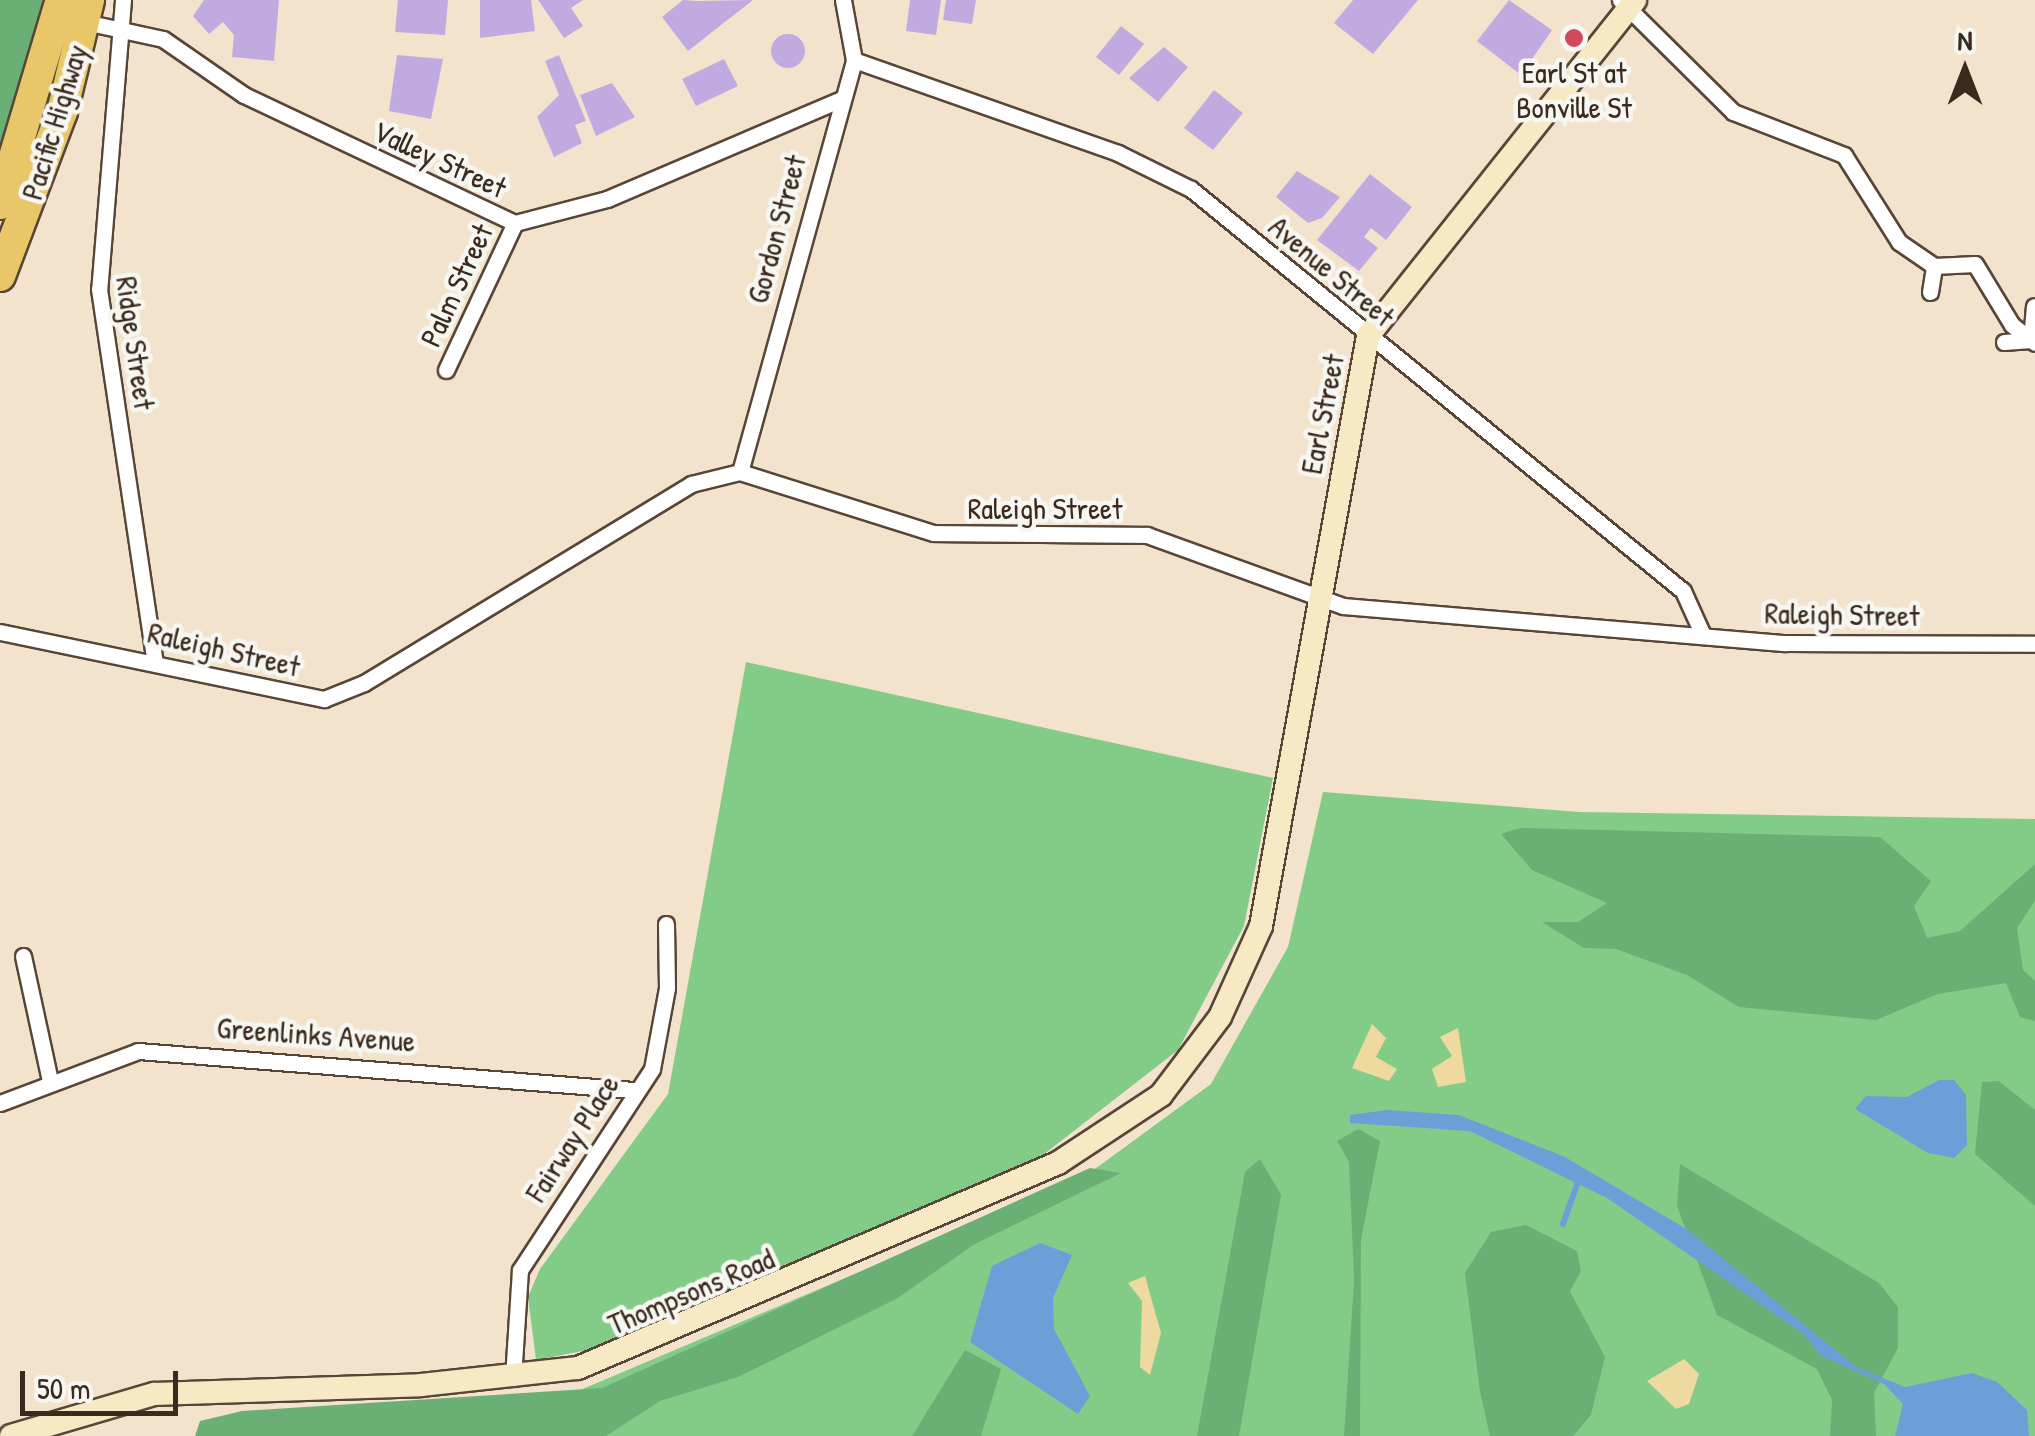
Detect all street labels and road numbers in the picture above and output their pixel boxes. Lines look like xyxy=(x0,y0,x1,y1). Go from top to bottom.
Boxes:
street label: Pacific Highway xyxy=(13,40,95,204)
street label: Valley Street xyxy=(368,112,512,206)
street label: Gordon Street xyxy=(739,151,813,307)
street label: Avenue Street xyxy=(1262,208,1402,334)
street label: Palm Street xyxy=(412,218,500,352)
street label: Ridge Street xyxy=(109,274,163,412)
street label: Earl Street xyxy=(1293,351,1351,477)
street label: Raleigh Street xyxy=(968,490,1122,526)
street label: Raleigh Street xyxy=(1764,595,1920,633)
street label: Raleigh Street xyxy=(145,614,303,684)
street label: Greenlinks Avenue xyxy=(216,1009,416,1059)
street label: Fairway Place xyxy=(518,1068,626,1208)
street label: Thompsons Road xyxy=(603,1240,779,1342)

